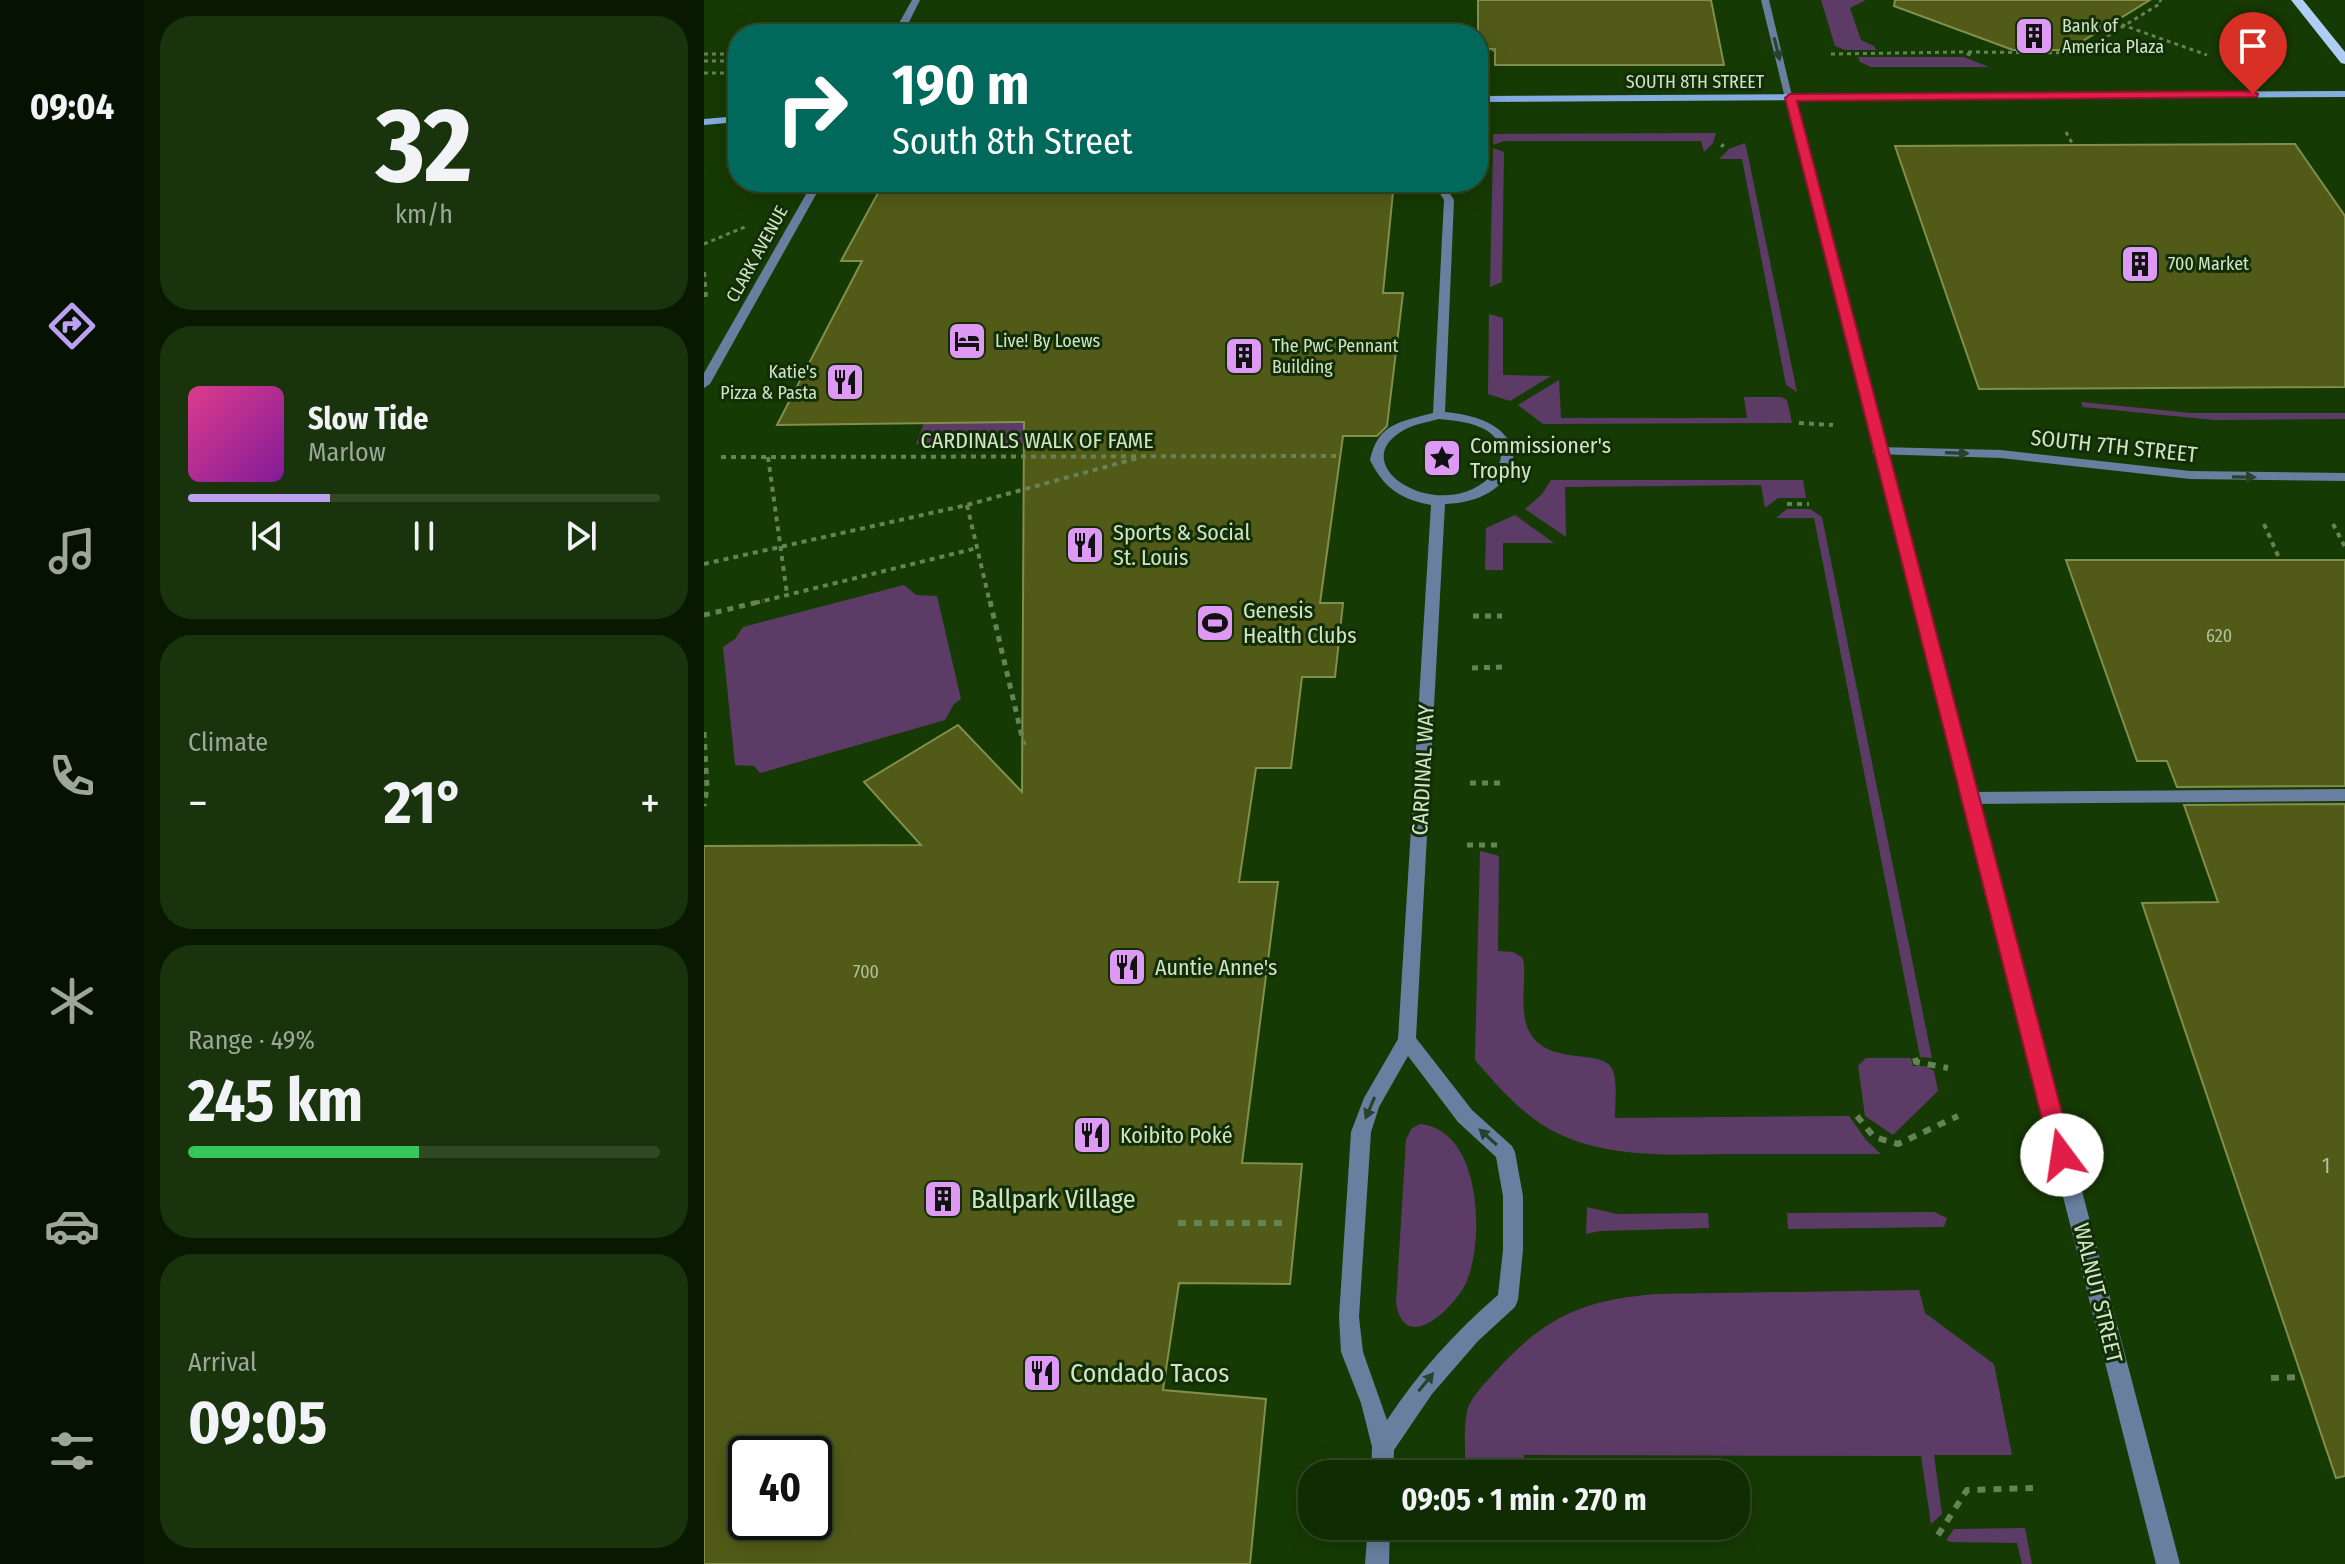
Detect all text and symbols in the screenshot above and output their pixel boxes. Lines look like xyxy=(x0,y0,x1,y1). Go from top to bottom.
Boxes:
pin xyxy=(2219,12,2287,94)
building icon: Bank of America Plaza xyxy=(2013,15,2055,57)
place label: Bank of America Plaza xyxy=(2062,15,2164,58)
icon: arrive xyxy=(2231,24,2275,68)
one-way arrow xyxy=(1772,37,1784,62)
text: 190 m xyxy=(892,52,1030,119)
icon: right xyxy=(760,56,864,160)
street label: SOUTH 8TH STREET xyxy=(1626,71,1765,93)
text: 32 xyxy=(376,84,472,209)
text: 09:04 xyxy=(30,85,114,129)
text: South 8th Street xyxy=(892,120,1133,164)
text: km/h xyxy=(395,199,453,230)
street label: CLARK AVENUE xyxy=(721,202,793,306)
building icon: 700 Market xyxy=(2119,243,2161,285)
place label: 700 Market xyxy=(2168,253,2249,275)
icon: directions xyxy=(44,298,100,354)
hotel icon: Live! By Loews xyxy=(946,320,988,362)
place label: Live! By Loews xyxy=(995,330,1101,352)
building icon: The PwC Pennant Building xyxy=(1223,335,1265,377)
place label: The PwC Pennant Building xyxy=(1272,335,1398,378)
place label: Katie's Pizza & Pasta xyxy=(720,361,817,404)
restaurant icon: Katie's Pizza & Pasta xyxy=(824,361,866,403)
text: Slow Tide xyxy=(308,401,429,437)
street label: SOUTH 7TH STREET xyxy=(2029,424,2199,468)
street label: CARDINALS WALK OF FAME xyxy=(920,427,1154,454)
place label: Commissioner's Trophy xyxy=(1470,432,1611,484)
text: Marlow xyxy=(308,437,386,468)
place icon: Commissioner's Trophy xyxy=(1421,437,1463,479)
one-way arrow xyxy=(1945,446,1970,459)
one-way arrow xyxy=(2232,471,2257,483)
icon: previous xyxy=(245,514,289,558)
icon: pause xyxy=(402,514,446,558)
icon: next xyxy=(559,514,603,558)
place label: Sports & Social St. Louis xyxy=(1113,519,1250,571)
icon: music xyxy=(44,523,100,579)
restaurant icon: Sports & Social St. Louis xyxy=(1064,524,1106,566)
place label: Genesis Health Clubs xyxy=(1243,597,1357,649)
sports icon: Genesis Health Clubs xyxy=(1194,602,1236,644)
house number: 620 xyxy=(2206,625,2232,647)
street label: CARDINAL WAY xyxy=(1406,704,1440,836)
text: Climate xyxy=(188,727,268,758)
icon: phone xyxy=(44,748,100,804)
text: 21° xyxy=(384,767,464,839)
text: − xyxy=(188,777,208,830)
text: + xyxy=(640,777,660,830)
restaurant icon: Auntie Anne's xyxy=(1106,946,1148,988)
place label: Auntie Anne's xyxy=(1155,954,1277,981)
house number: 700 xyxy=(853,961,879,983)
icon: climate xyxy=(44,973,100,1029)
text: Range · 49% xyxy=(188,1025,315,1056)
text: 245 km xyxy=(188,1065,363,1137)
one-way arrow xyxy=(1364,1097,1377,1120)
position arrow xyxy=(2020,1113,2104,1197)
restaurant icon: Koibito Poké xyxy=(1071,1114,1113,1156)
place label: Koibito Poké xyxy=(1120,1122,1233,1149)
one-way arrow xyxy=(1479,1129,1499,1146)
house number: 1 xyxy=(2322,1152,2330,1179)
building icon: Ballpark Village xyxy=(922,1178,964,1220)
place label: Ballpark Village xyxy=(971,1184,1136,1215)
icon: car xyxy=(44,1198,100,1254)
street label: WALNUT STREET xyxy=(2068,1220,2129,1366)
text: Arrival xyxy=(188,1347,257,1378)
restaurant icon: Condado Tacos xyxy=(1021,1352,1063,1394)
place label: Condado Tacos xyxy=(1070,1358,1229,1389)
one-way arrow xyxy=(1417,1373,1434,1393)
text: 09:05 xyxy=(188,1387,327,1459)
icon: filters xyxy=(44,1423,100,1479)
speed limit sign: 40 xyxy=(728,1436,832,1540)
text: 09:05 · 1 min · 270 m xyxy=(1401,1482,1647,1518)

